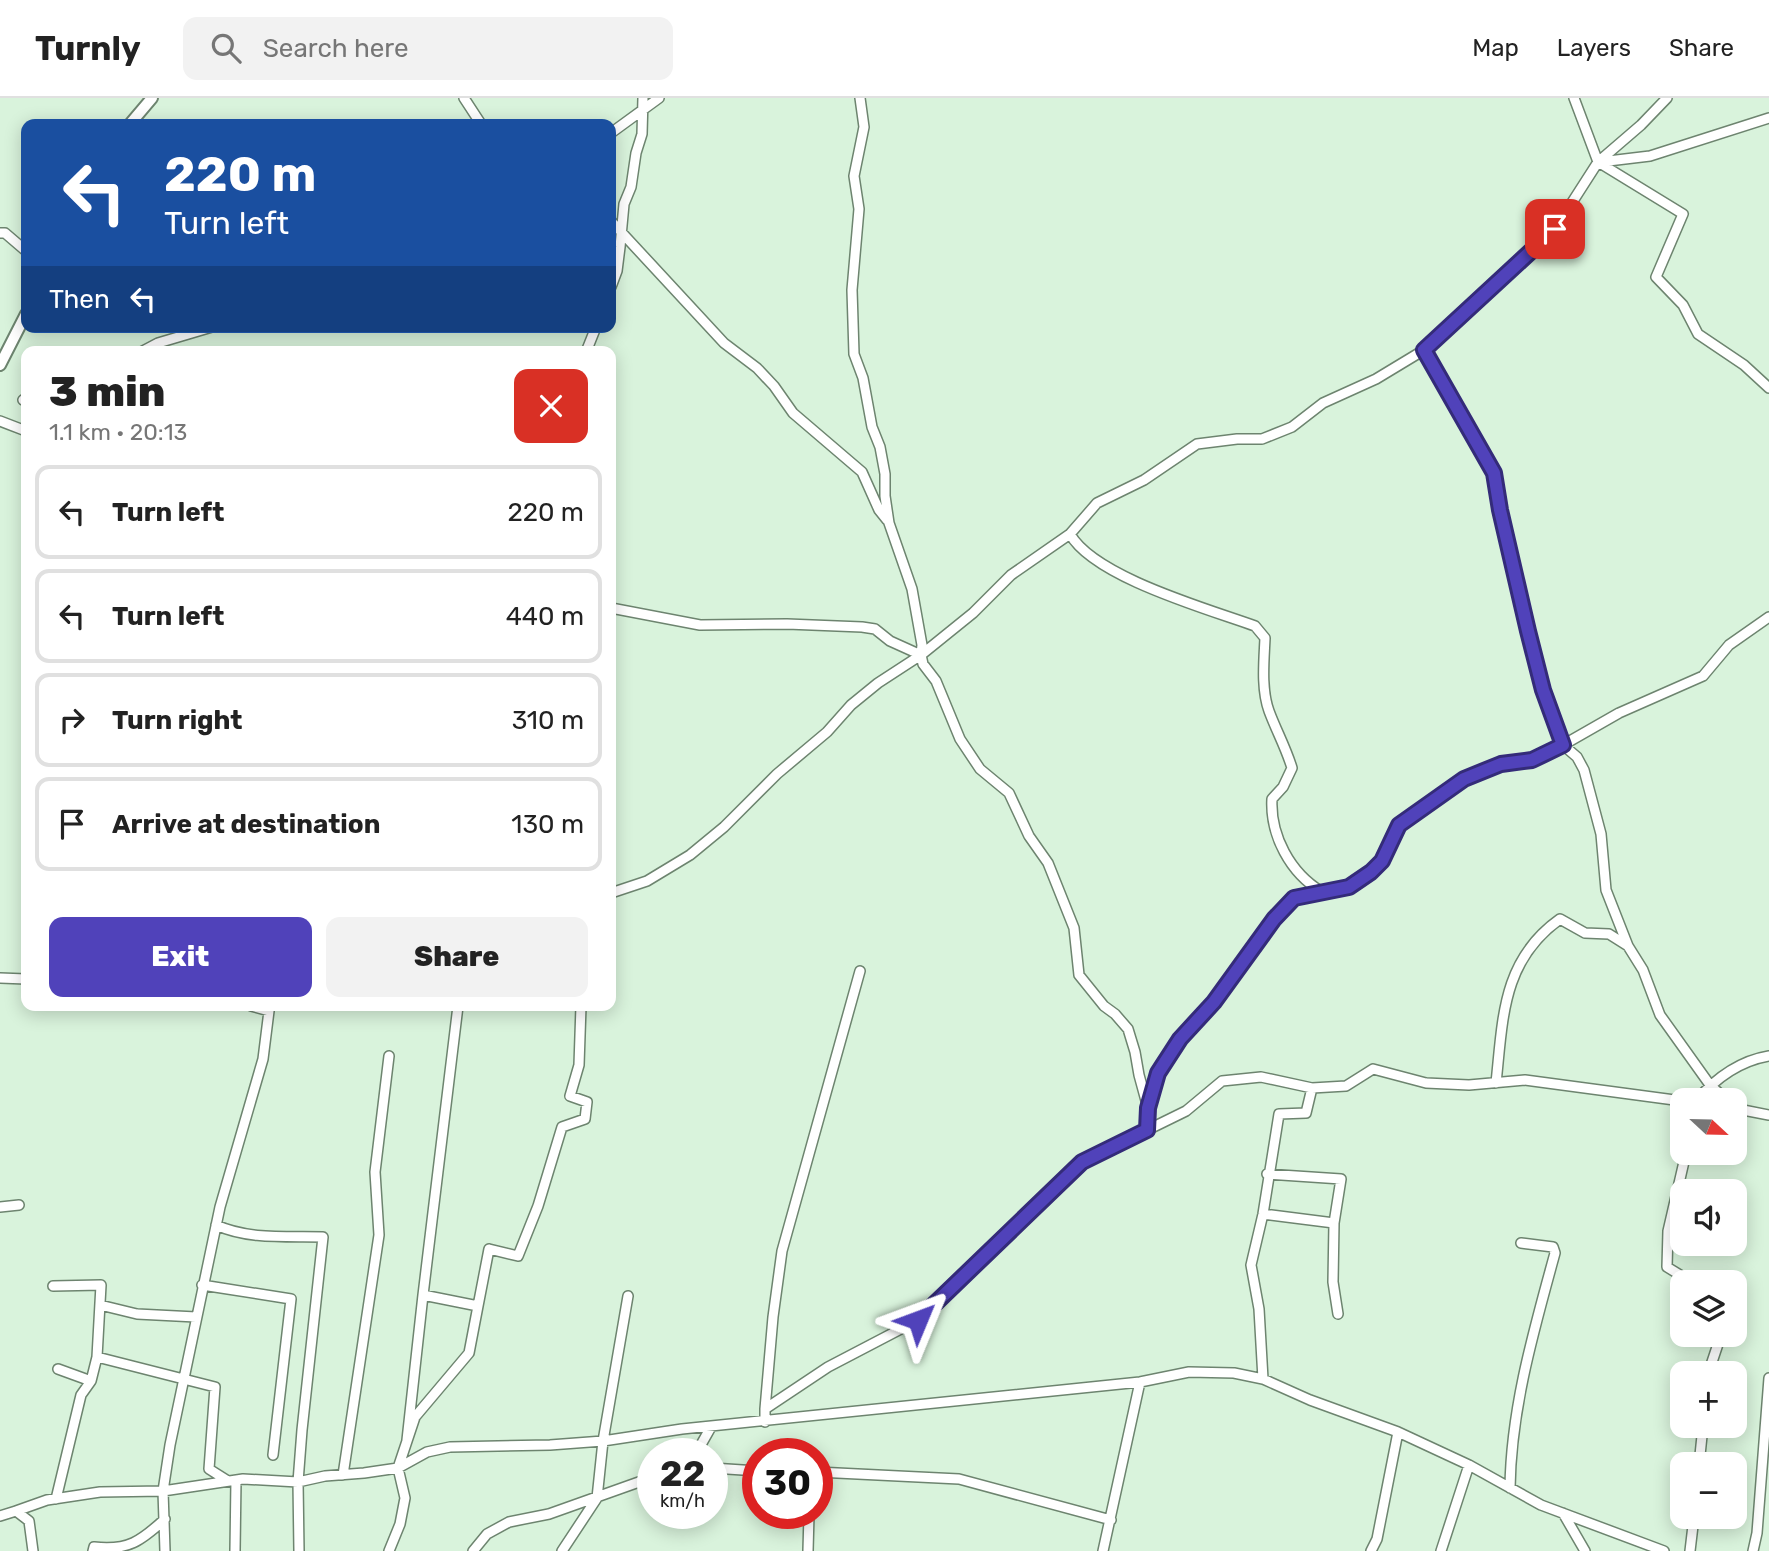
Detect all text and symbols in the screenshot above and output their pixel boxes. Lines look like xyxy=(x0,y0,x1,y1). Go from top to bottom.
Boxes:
search box xyxy=(183,17,673,80)
text: Turnly xyxy=(35,29,141,68)
icon: search xyxy=(207,29,245,67)
text: Search here xyxy=(263,33,409,64)
text: Map xyxy=(1472,34,1519,62)
text: Layers xyxy=(1557,34,1631,62)
text: Share xyxy=(1669,34,1734,62)
text: 220 m xyxy=(164,145,316,203)
icon: left xyxy=(49,147,140,238)
pin xyxy=(1525,199,1585,259)
text: Turn left xyxy=(164,204,289,242)
icon: arrive xyxy=(1536,210,1574,248)
icon: left xyxy=(124,280,162,318)
text: Then xyxy=(49,284,110,315)
text: 3 min xyxy=(49,367,165,417)
button: close xyxy=(514,369,588,443)
text: 1.1 km · 20:13 xyxy=(49,418,187,446)
icon: left xyxy=(53,493,91,531)
text: Turn left xyxy=(112,497,224,528)
text: 220 m xyxy=(507,497,584,528)
icon: left xyxy=(53,597,91,635)
text: Turn left xyxy=(112,601,224,632)
text: 440 m xyxy=(506,601,584,632)
icon: right xyxy=(53,701,91,739)
text: Turn right xyxy=(112,705,242,736)
text: 310 m xyxy=(512,705,584,736)
icon: arrive xyxy=(53,805,91,843)
text: Arrive at destination xyxy=(112,809,380,840)
text: 130 m xyxy=(511,809,584,840)
button: Exit xyxy=(49,917,312,997)
button: Share xyxy=(326,917,588,997)
north arrow xyxy=(1670,1088,1746,1166)
map controls xyxy=(1670,1088,1747,1529)
button: sound xyxy=(1670,1179,1747,1256)
button: layers xyxy=(1670,1270,1747,1347)
position arrow xyxy=(881,1283,955,1357)
button: + xyxy=(1670,1361,1747,1438)
speed limit sign: 30 xyxy=(742,1438,833,1529)
button: − xyxy=(1670,1452,1747,1529)
text: 22 xyxy=(660,1453,705,1495)
text: km/h xyxy=(660,1490,705,1512)

